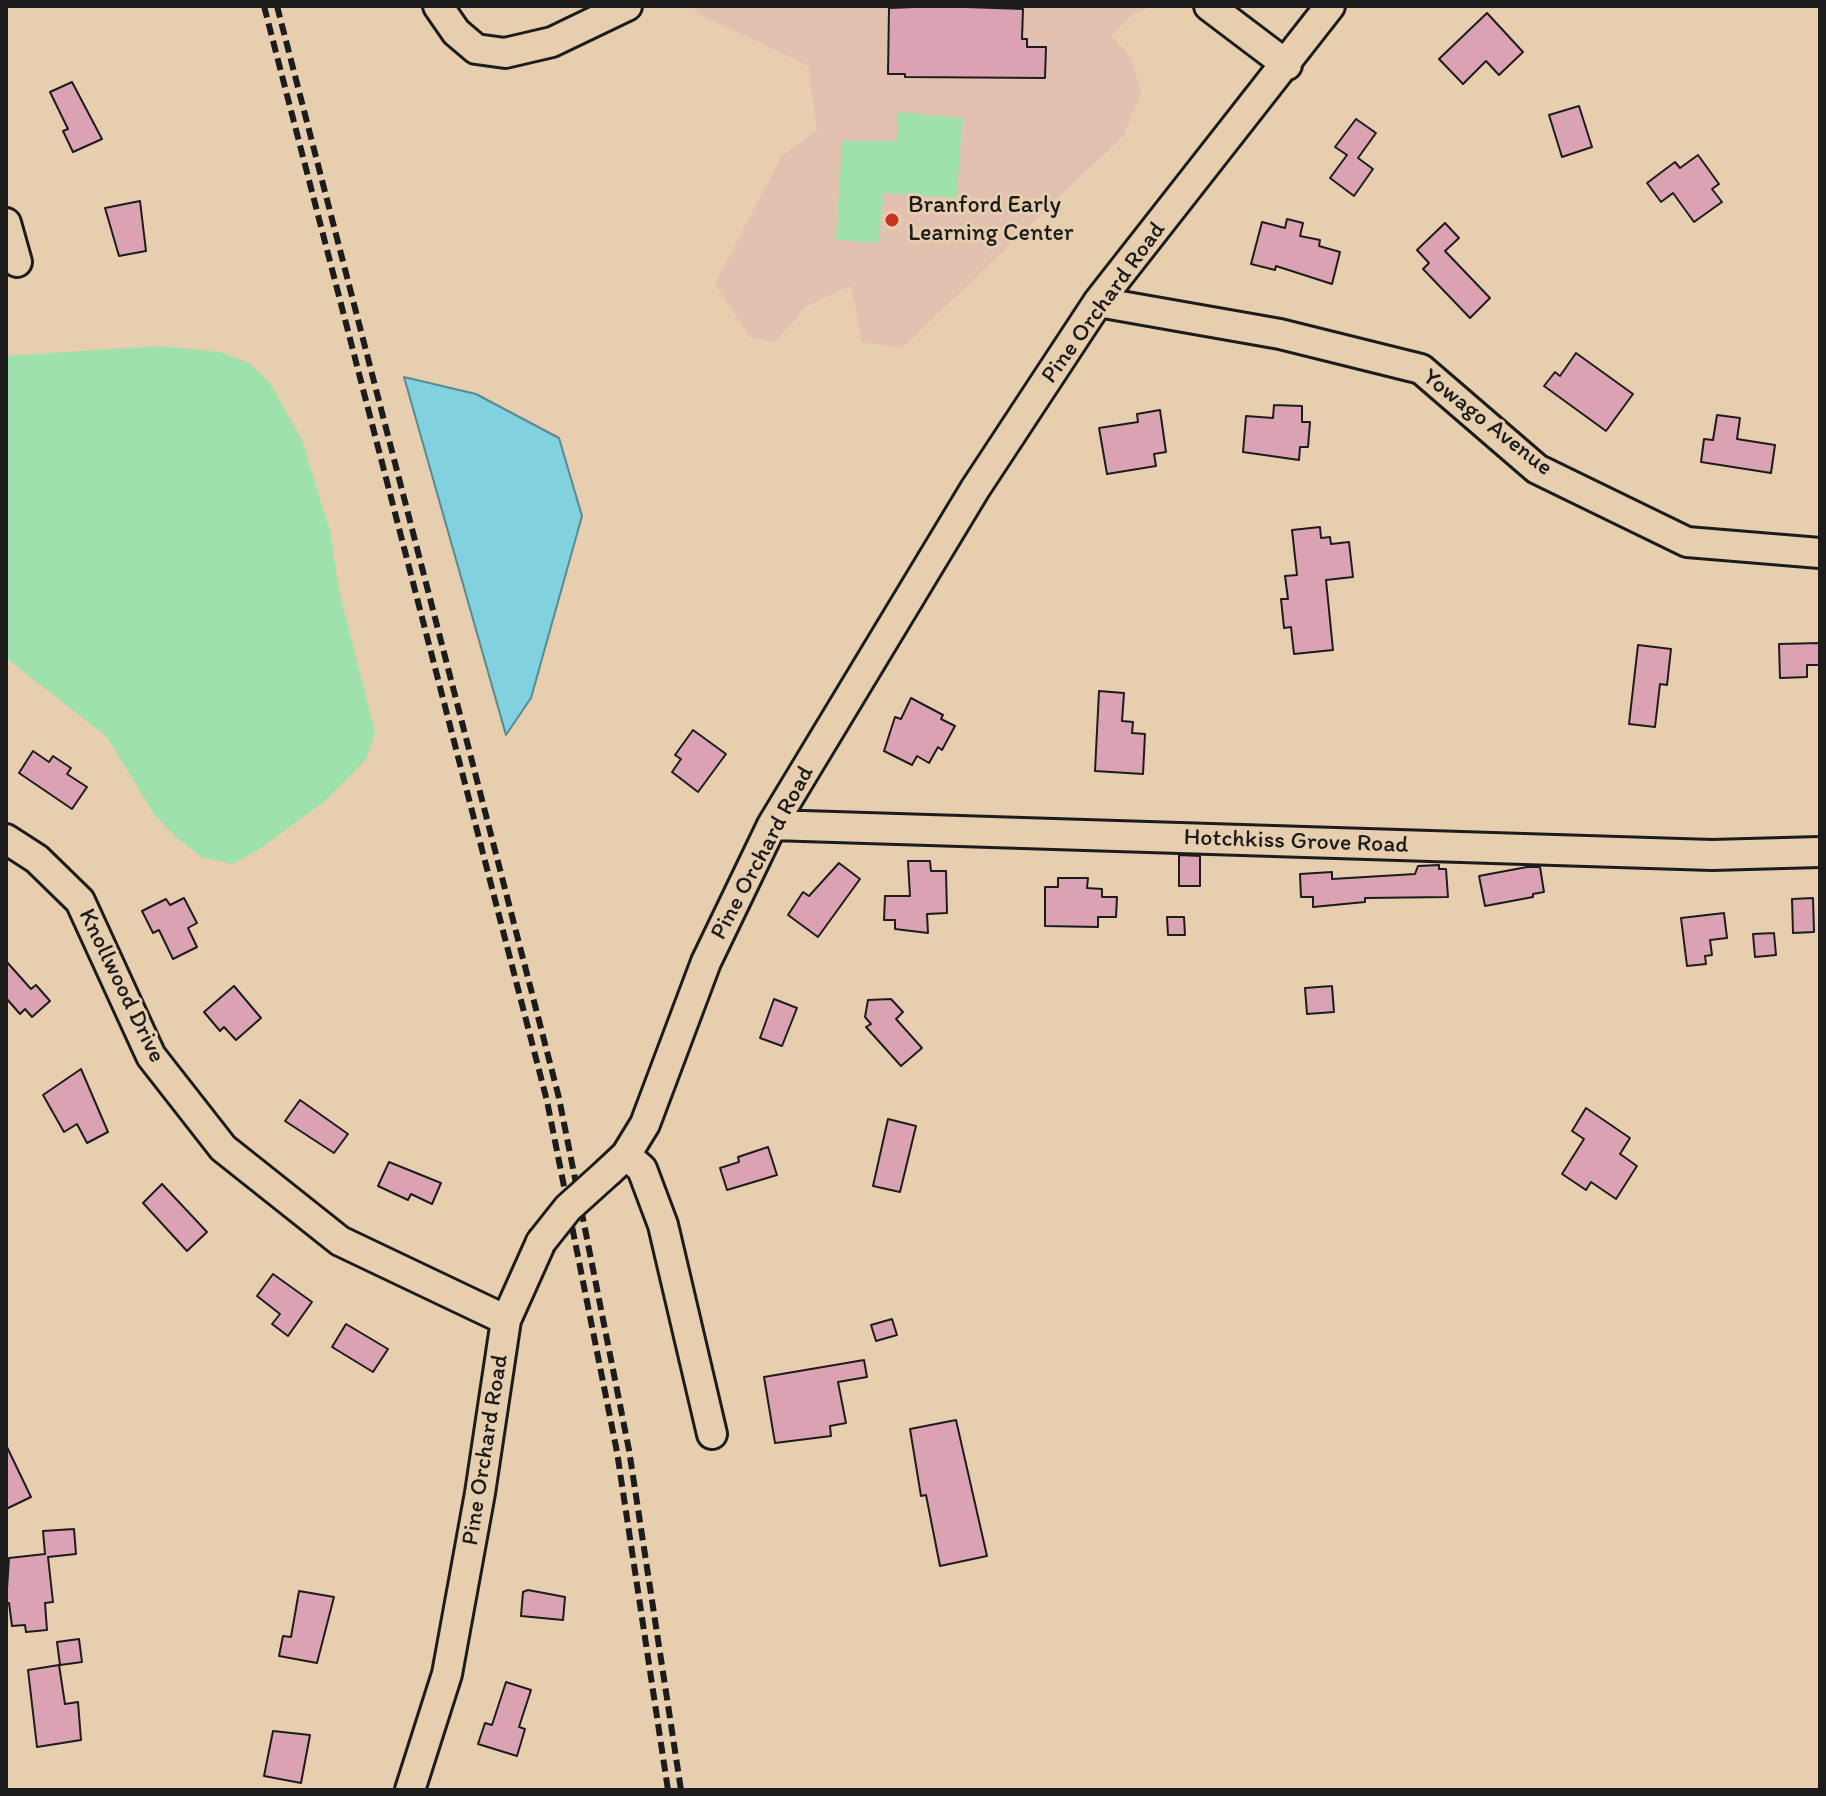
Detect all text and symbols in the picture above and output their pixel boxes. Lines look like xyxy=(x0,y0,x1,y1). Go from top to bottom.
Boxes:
place label: Branford Early Learning Center xyxy=(908,192,1073,248)
marker: Branford Early Learning Center xyxy=(883,211,901,229)
street label: Pine Orchard Road xyxy=(1036,217,1172,389)
street label: Yowago Avenue xyxy=(1416,363,1558,483)
street label: Pine Orchard Road xyxy=(705,761,821,945)
street label: Hotchkiss Grove Road xyxy=(1183,824,1409,860)
street label: Knollwood Drive xyxy=(71,904,171,1068)
street label: Pine Orchard Road xyxy=(457,1353,515,1547)

